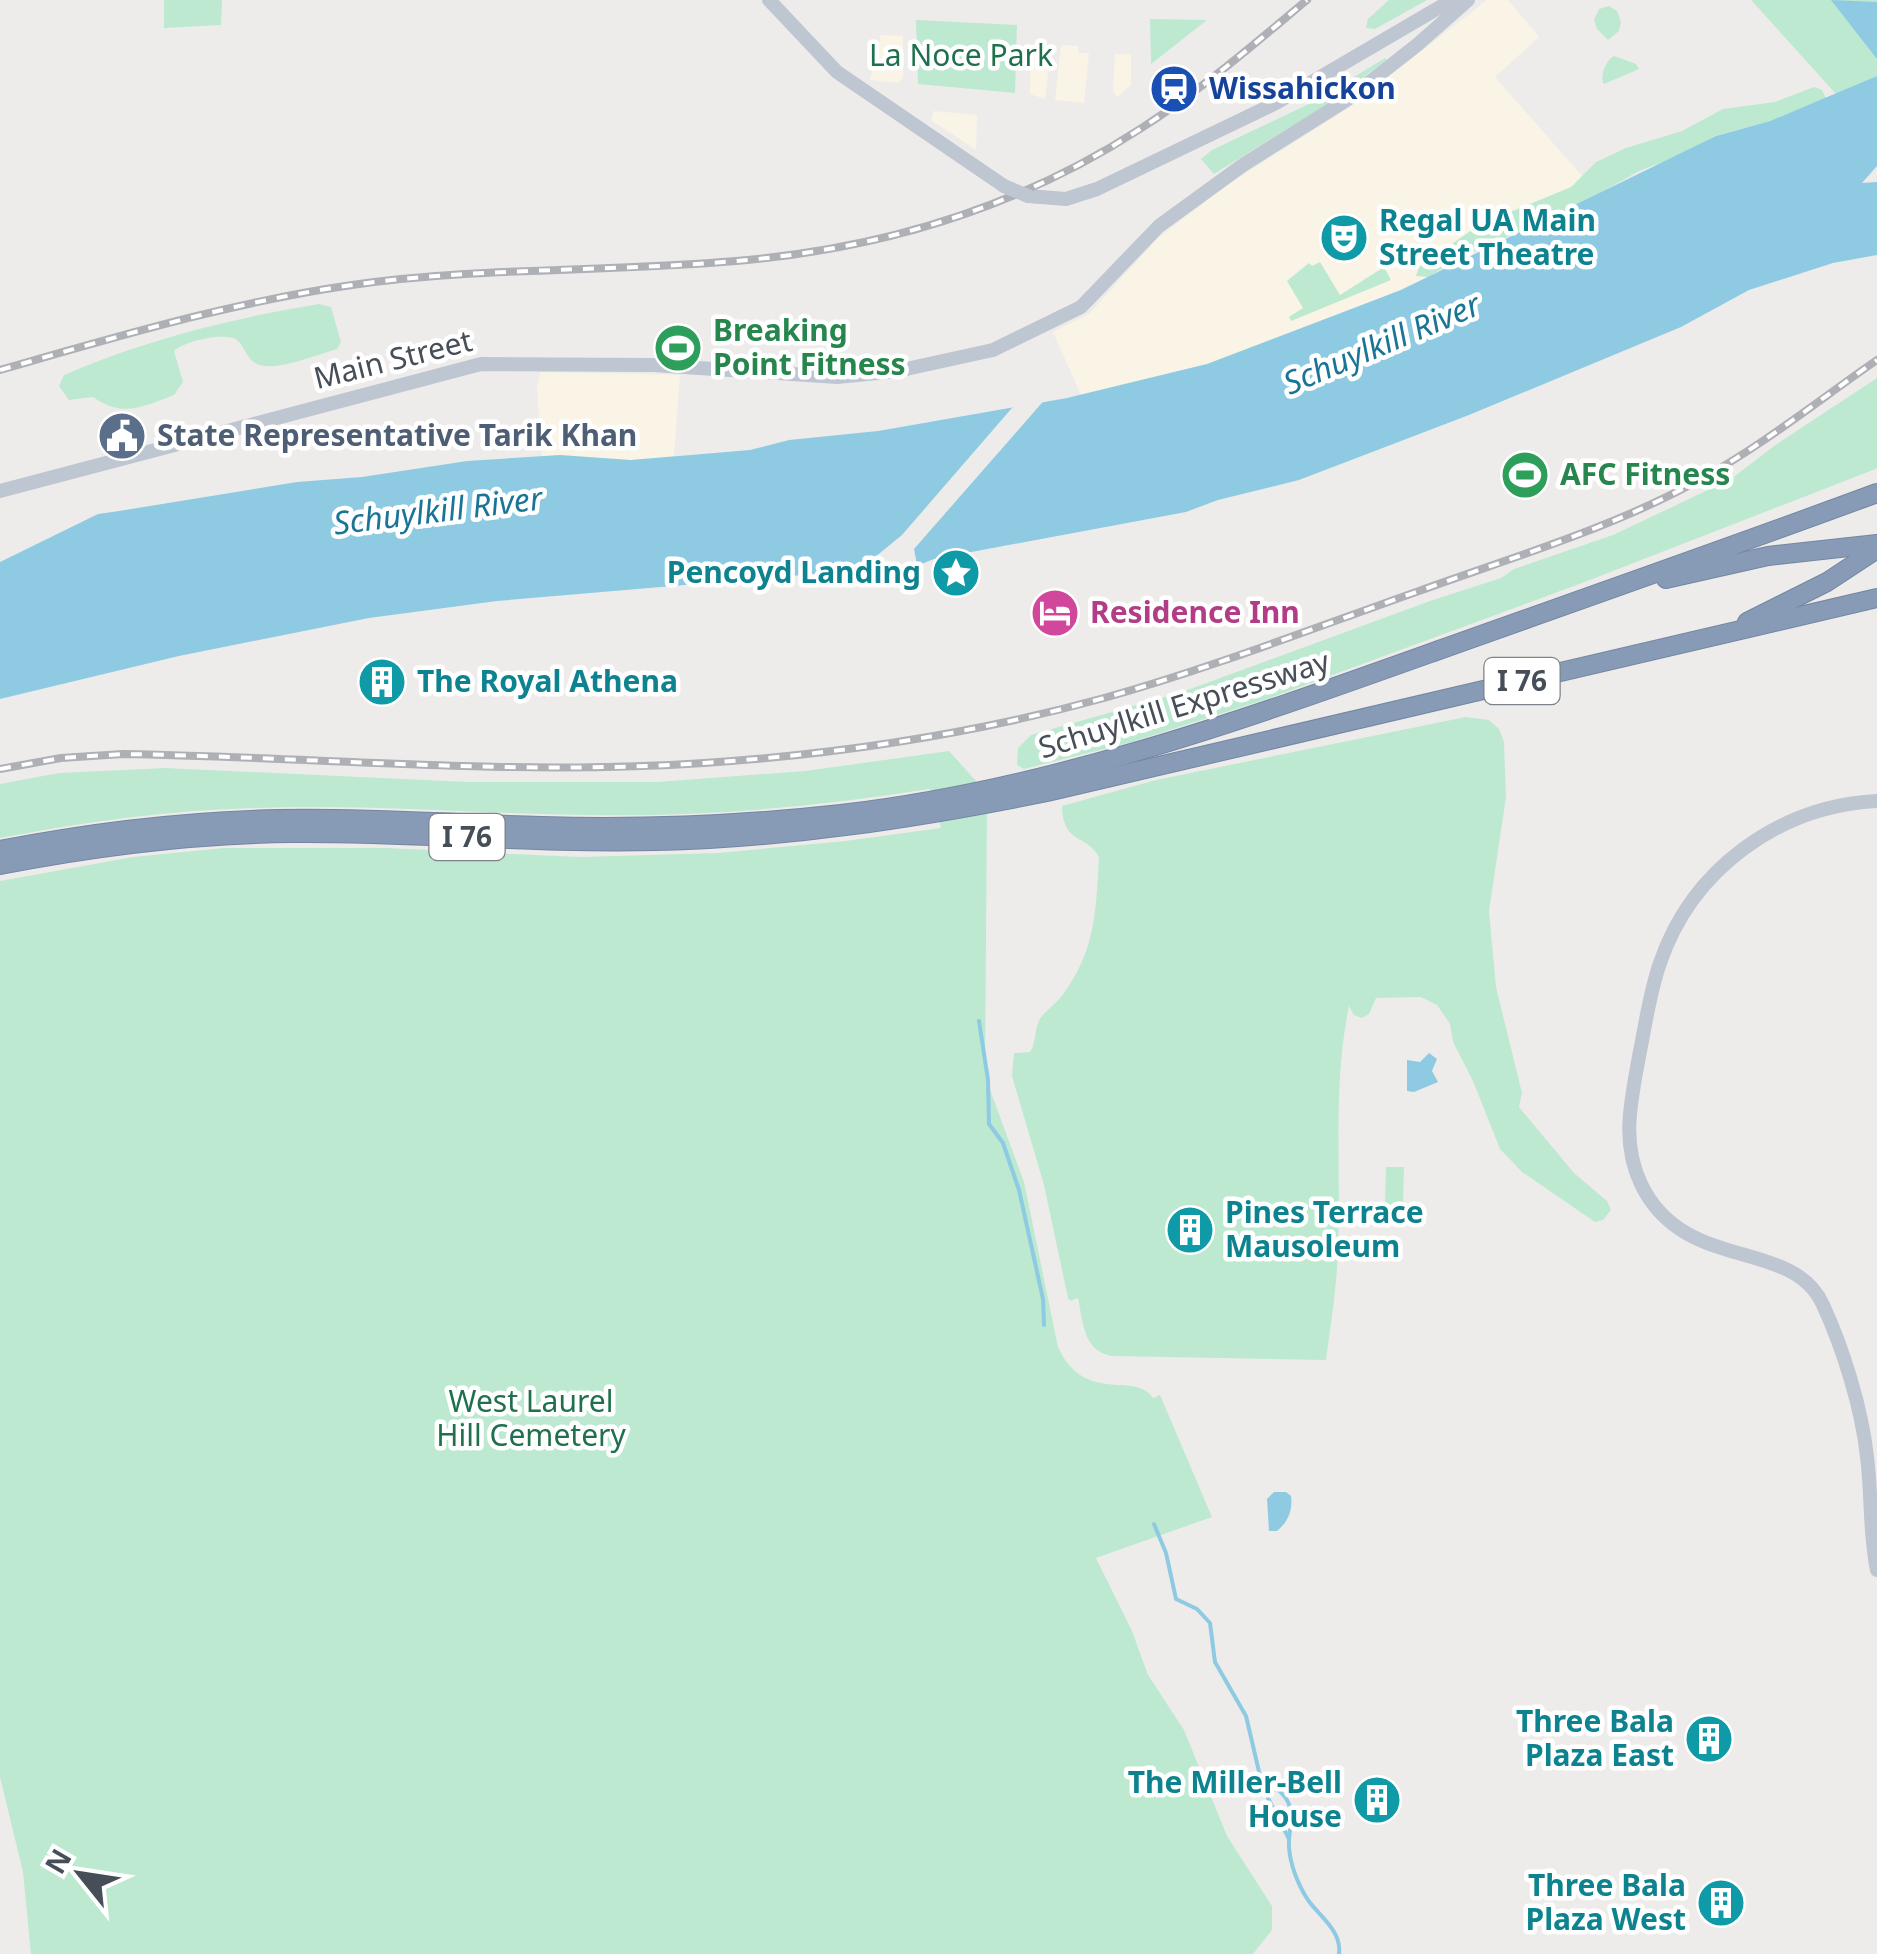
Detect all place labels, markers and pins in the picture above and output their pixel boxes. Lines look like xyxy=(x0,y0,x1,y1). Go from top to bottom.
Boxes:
station icon: Wissahickon xyxy=(1148,63,1200,115)
place label: Wissahickon xyxy=(1209,67,1396,108)
place label: Regal UA Main Street Theatre xyxy=(1379,199,1596,274)
theatre icon: Regal UA Main Street Theatre xyxy=(1318,212,1370,264)
place label: Breaking Point Fitness xyxy=(713,309,906,384)
sports icon: Breaking Point Fitness xyxy=(652,322,704,374)
public building icon: State Representative Tarik Khan xyxy=(96,410,148,462)
place label: State Representative Tarik Khan xyxy=(157,414,637,455)
sports icon: AFC Fitness xyxy=(1499,449,1551,501)
place label: AFC Fitness xyxy=(1560,453,1730,494)
place icon: Pencoyd Landing xyxy=(930,547,982,599)
place label: Pencoyd Landing xyxy=(667,551,921,592)
hotel icon: Residence Inn xyxy=(1029,587,1081,639)
place label: Residence Inn xyxy=(1090,591,1300,632)
building icon: The Royal Athena xyxy=(356,656,408,708)
place label: The Royal Athena xyxy=(417,660,678,701)
place label: Pines Terrace Mausoleum xyxy=(1225,1191,1424,1266)
building icon: Pines Terrace Mausoleum xyxy=(1164,1204,1216,1256)
place label: Three Bala Plaza East xyxy=(1516,1700,1674,1775)
building icon: Three Bala Plaza East xyxy=(1683,1713,1735,1765)
place label: The Miller-Bell House xyxy=(1128,1761,1342,1836)
building icon: The Miller-Bell House xyxy=(1351,1774,1403,1826)
place label: Three Bala Plaza West xyxy=(1526,1864,1686,1939)
building icon: Three Bala Plaza West xyxy=(1695,1877,1747,1929)

